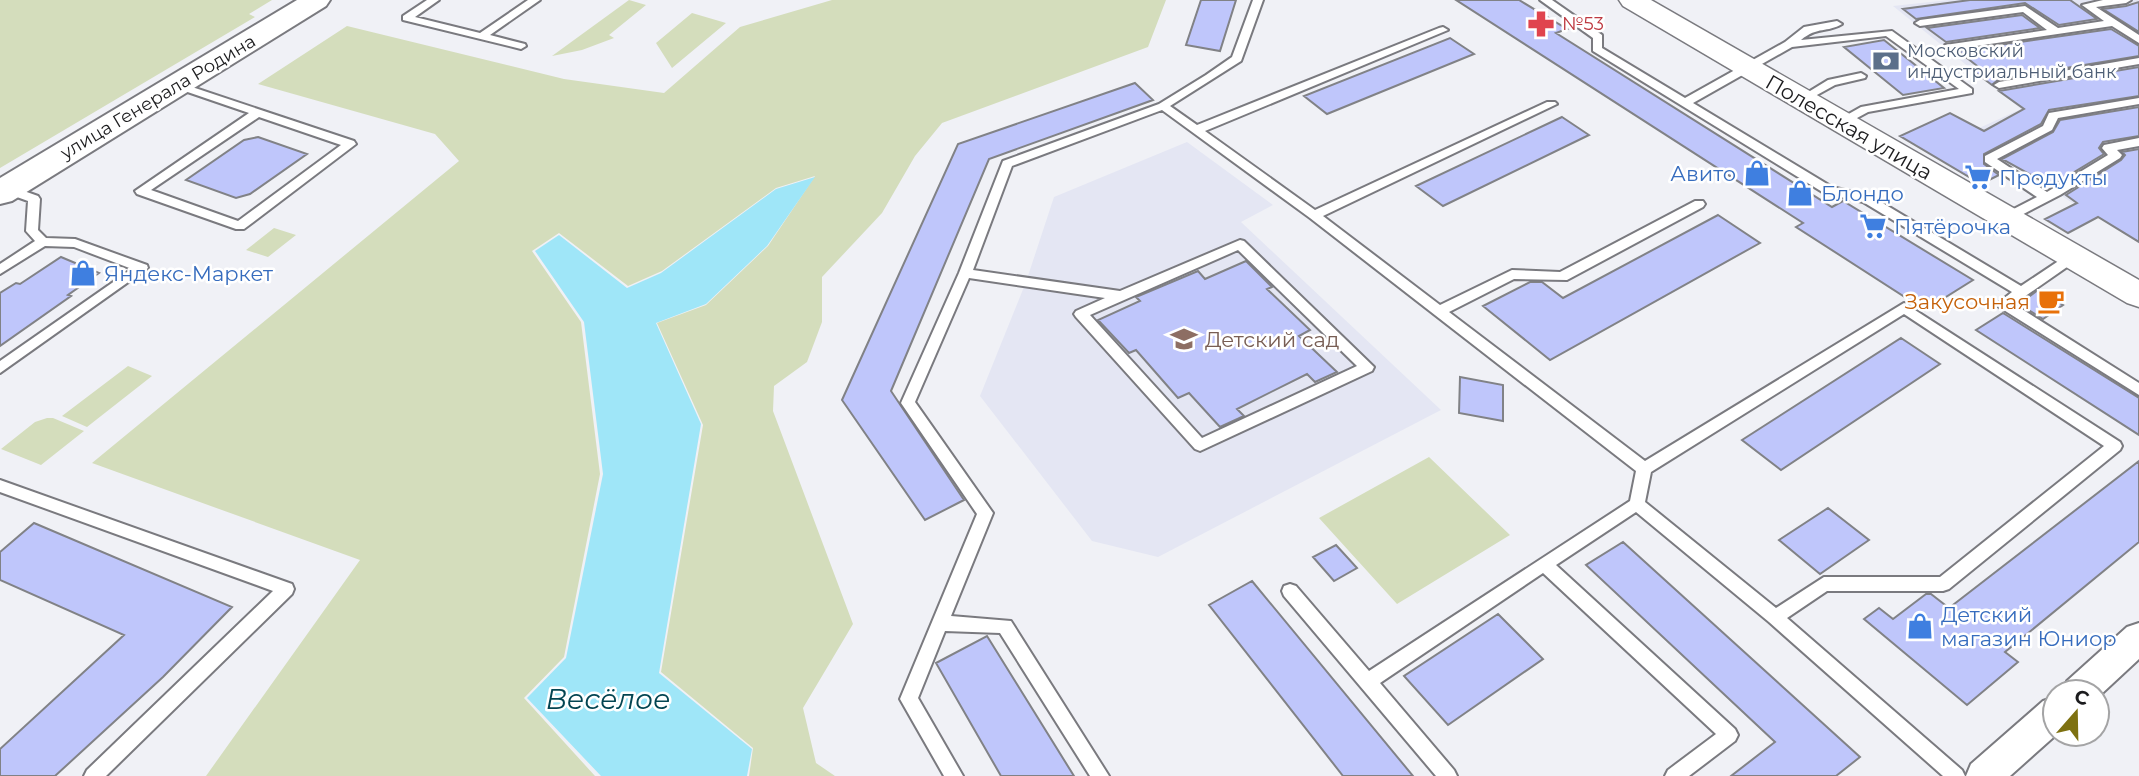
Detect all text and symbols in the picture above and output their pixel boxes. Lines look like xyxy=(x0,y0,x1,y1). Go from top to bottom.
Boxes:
pharmacy icon: №53 xyxy=(1526,9,1556,39)
place label: №53 xyxy=(1562,13,1604,35)
street label: улица Генерала Родина xyxy=(56,30,259,164)
place label: Московский индустриальный банк xyxy=(1907,40,2117,83)
bank icon: Московский индустриальный банк xyxy=(1871,46,1901,76)
street label: Полесская улица xyxy=(1761,69,1937,185)
shop icon: Авито xyxy=(1742,158,1772,188)
place label: Авито xyxy=(1670,161,1736,186)
supermarket icon: Продукты xyxy=(1963,162,1993,192)
place label: Продукты xyxy=(1999,165,2108,190)
shop icon: Блондо xyxy=(1785,178,1815,208)
place label: Блондо xyxy=(1821,181,1904,206)
supermarket icon: Пятёрочка xyxy=(1858,211,1888,241)
place label: Пятёрочка xyxy=(1894,214,2011,239)
shop icon: Яндекс-Маркет xyxy=(68,258,98,288)
place label: Яндекс-Маркет xyxy=(104,261,273,286)
cafe icon: Закусочная xyxy=(2036,286,2066,316)
place label: Закусочная xyxy=(1905,289,2030,314)
school or university icon: Детский сад xyxy=(1169,324,1199,354)
place label: Детский сад xyxy=(1205,327,1339,352)
place label: Детский магазин Юниор xyxy=(1941,602,2117,651)
shop icon: Детский магазин Юниор xyxy=(1905,611,1935,641)
north arrow xyxy=(2041,678,2111,748)
water label: Весёлое xyxy=(546,682,670,716)
text: С xyxy=(2071,684,2092,711)

